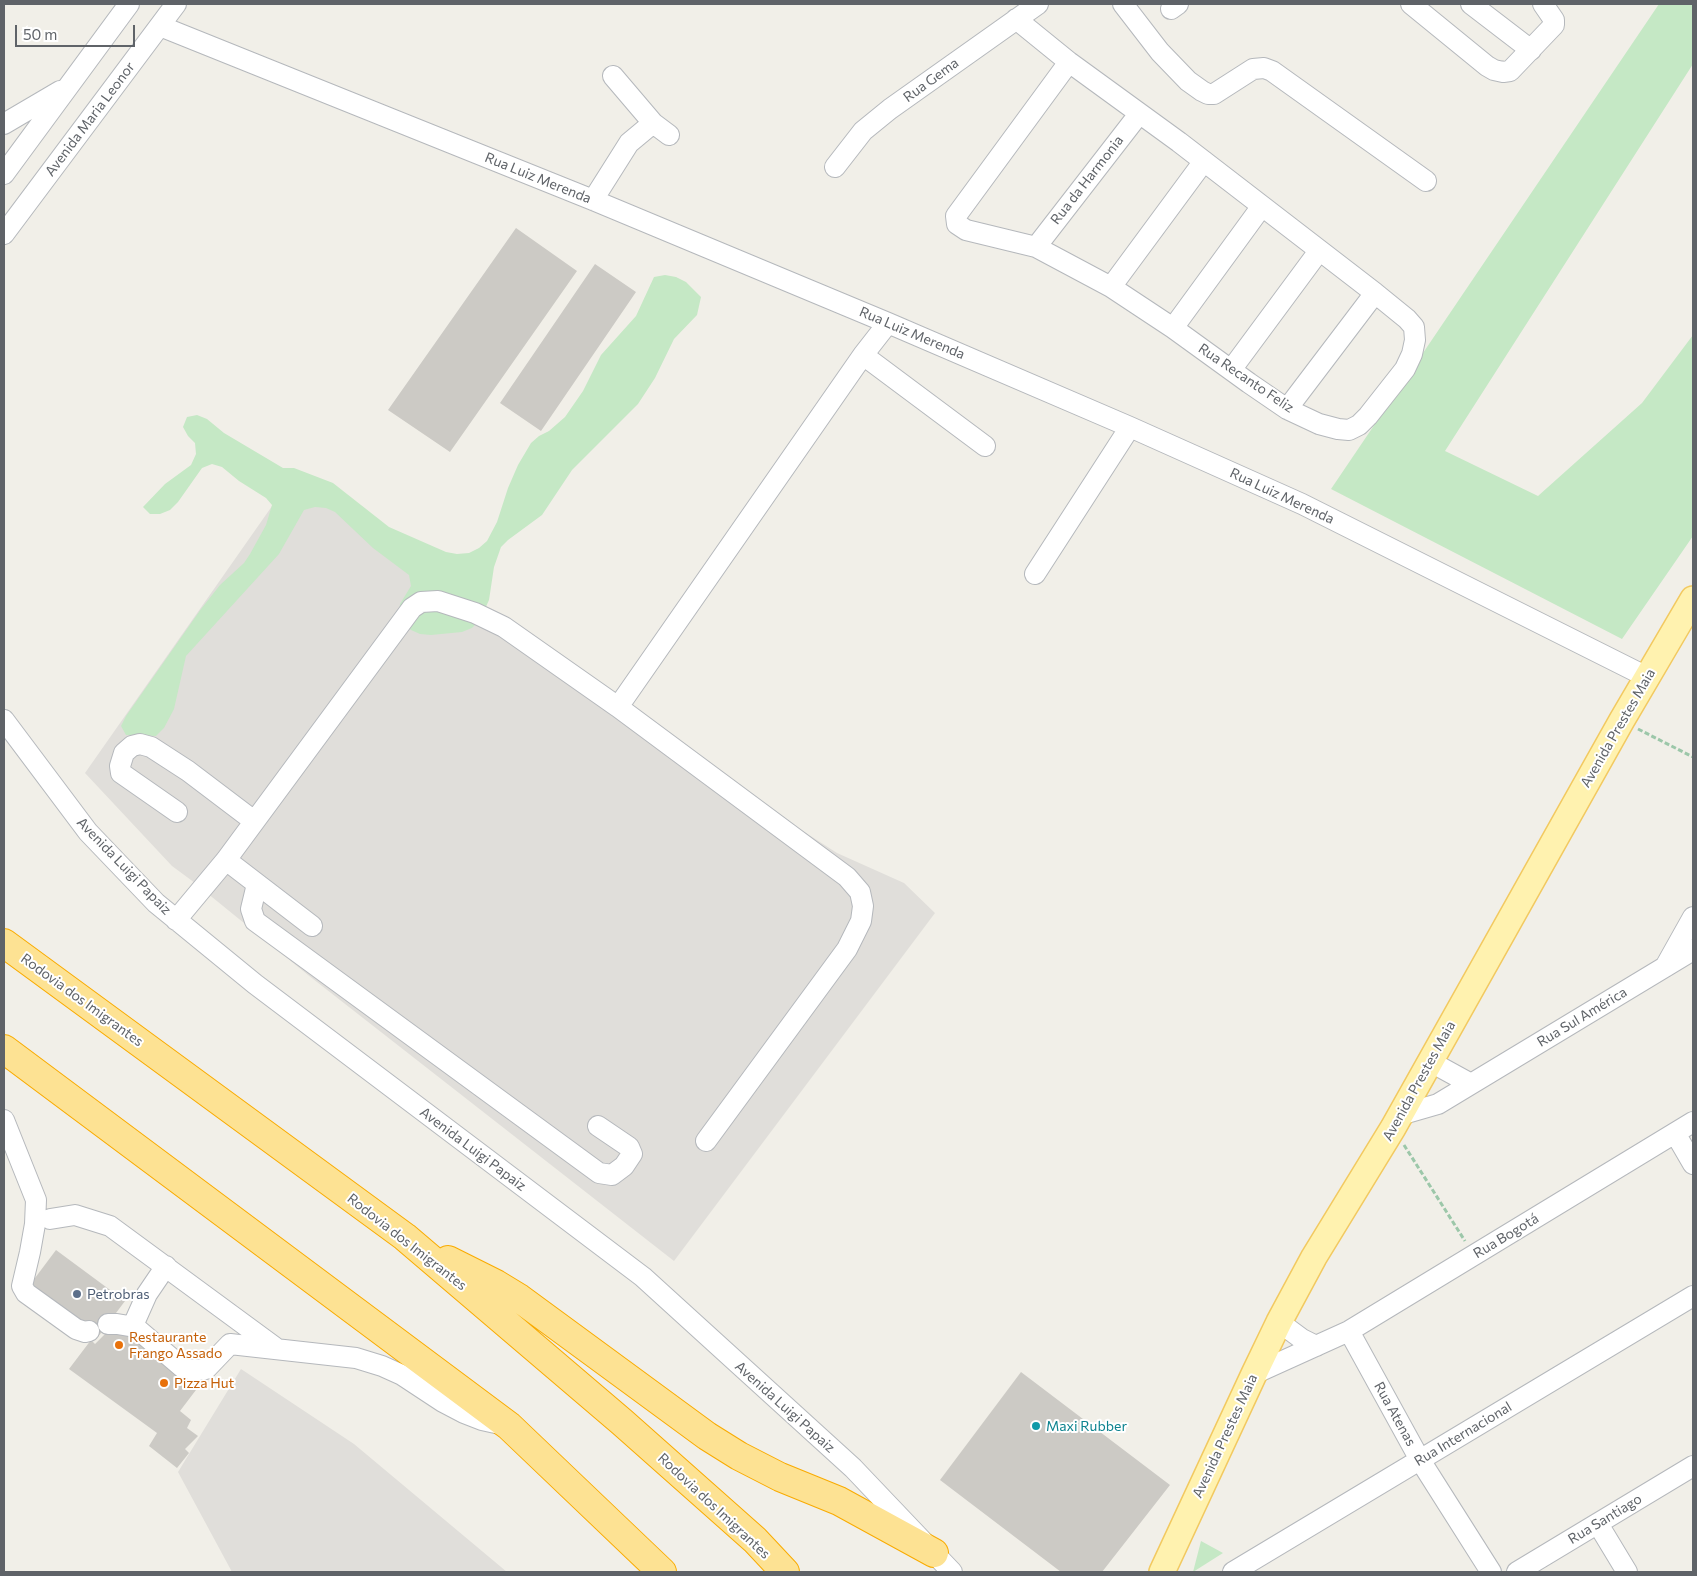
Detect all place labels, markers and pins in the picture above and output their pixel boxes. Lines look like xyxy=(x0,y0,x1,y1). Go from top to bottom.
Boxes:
place label: Petrobras xyxy=(87,1286,150,1302)
marker: Petrobras xyxy=(71,1288,83,1300)
place label: Restaurante Frango Assado xyxy=(129,1329,222,1361)
marker: Restaurante Frango Assado xyxy=(113,1339,125,1351)
place label: Pizza Hut xyxy=(174,1375,234,1391)
marker: Pizza Hut xyxy=(158,1377,170,1389)
place label: Maxi Rubber xyxy=(1046,1418,1127,1434)
marker: Maxi Rubber xyxy=(1030,1420,1042,1432)

